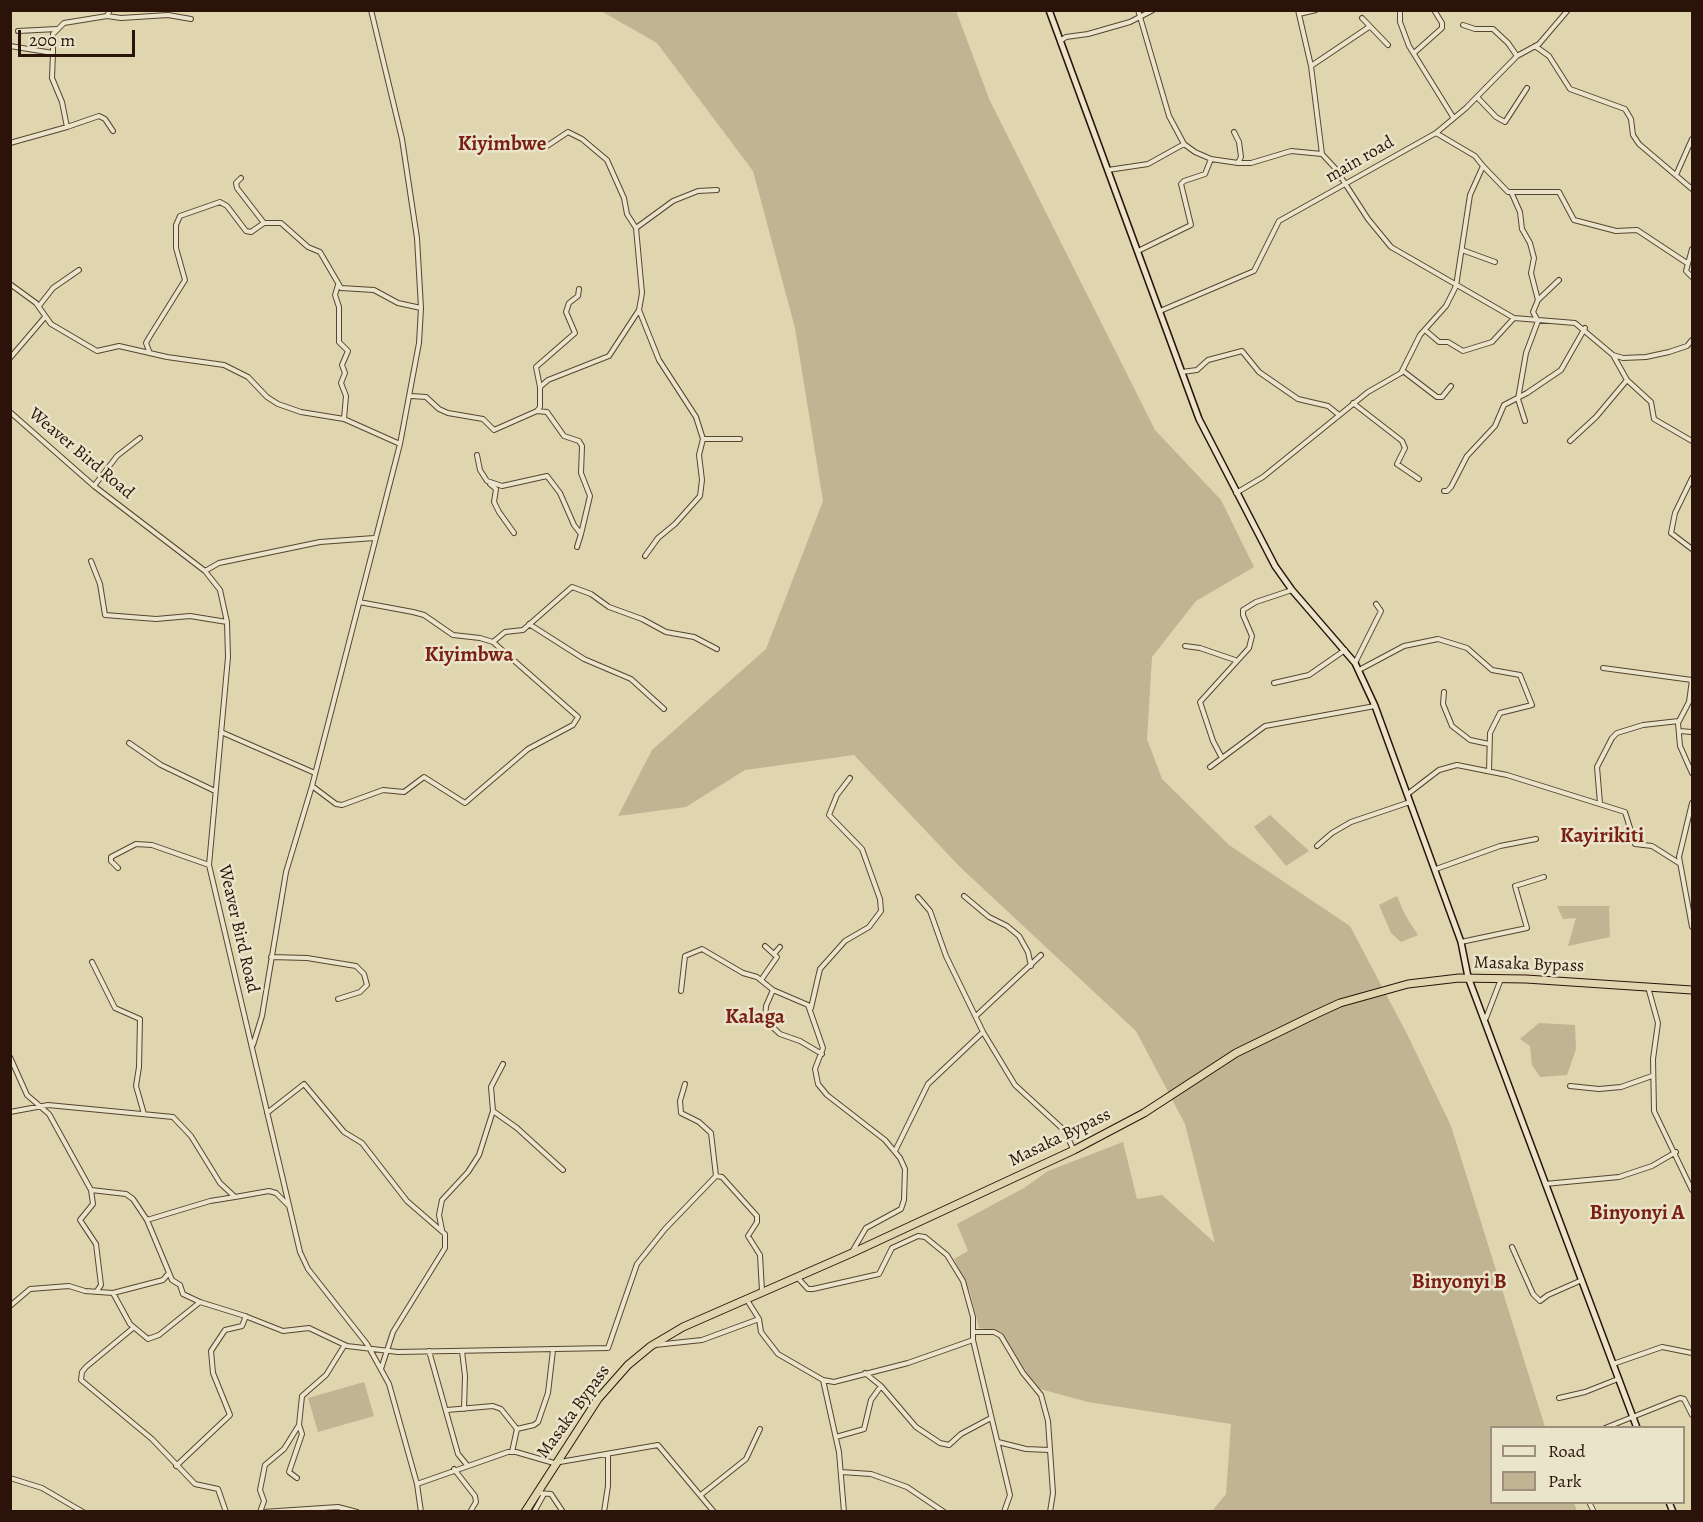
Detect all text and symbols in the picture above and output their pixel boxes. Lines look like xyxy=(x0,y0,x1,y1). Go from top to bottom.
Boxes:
scale bar xyxy=(21,18,138,56)
text: 200 m xyxy=(29,28,75,52)
district label: Kiyimbwe xyxy=(458,132,546,158)
street label: main road xyxy=(1322,132,1398,188)
street label: Weaver Bird Road xyxy=(24,404,138,504)
district label: Kiyimbwa xyxy=(424,643,514,669)
district label: Kayirikiti xyxy=(1560,824,1644,850)
street label: Weaver Bird Road xyxy=(213,863,263,995)
street label: Masaka Bypass xyxy=(1473,952,1585,978)
district label: Kalaga xyxy=(725,1005,785,1031)
street label: Masaka Bypass xyxy=(1006,1104,1114,1172)
district label: Binyonyi A xyxy=(1589,1201,1685,1227)
district label: Binyonyi B xyxy=(1411,1270,1507,1296)
street label: Masaka Bypass xyxy=(533,1361,615,1463)
legend xyxy=(1490,1426,1685,1504)
text: Road xyxy=(1548,1439,1585,1463)
text: Park xyxy=(1548,1469,1582,1493)

